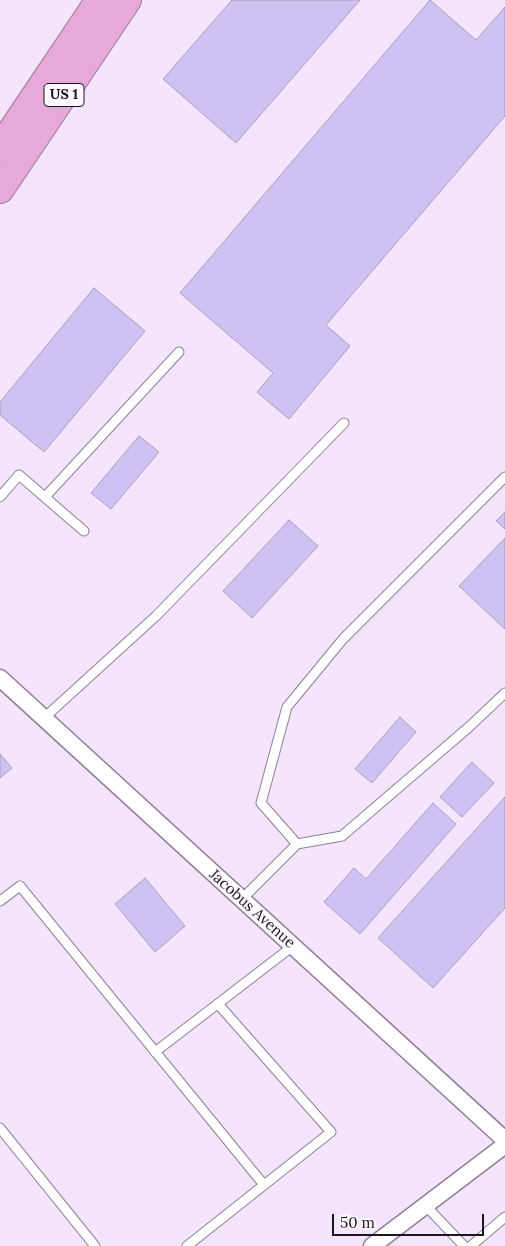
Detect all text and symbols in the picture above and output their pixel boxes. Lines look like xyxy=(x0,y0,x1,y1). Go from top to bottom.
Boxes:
road number: US 1 xyxy=(44,84,84,106)
street label: Jacobus Avenue xyxy=(205,866,299,952)
scale bar xyxy=(335,1204,488,1236)
text: 50 m xyxy=(340,1213,375,1232)

